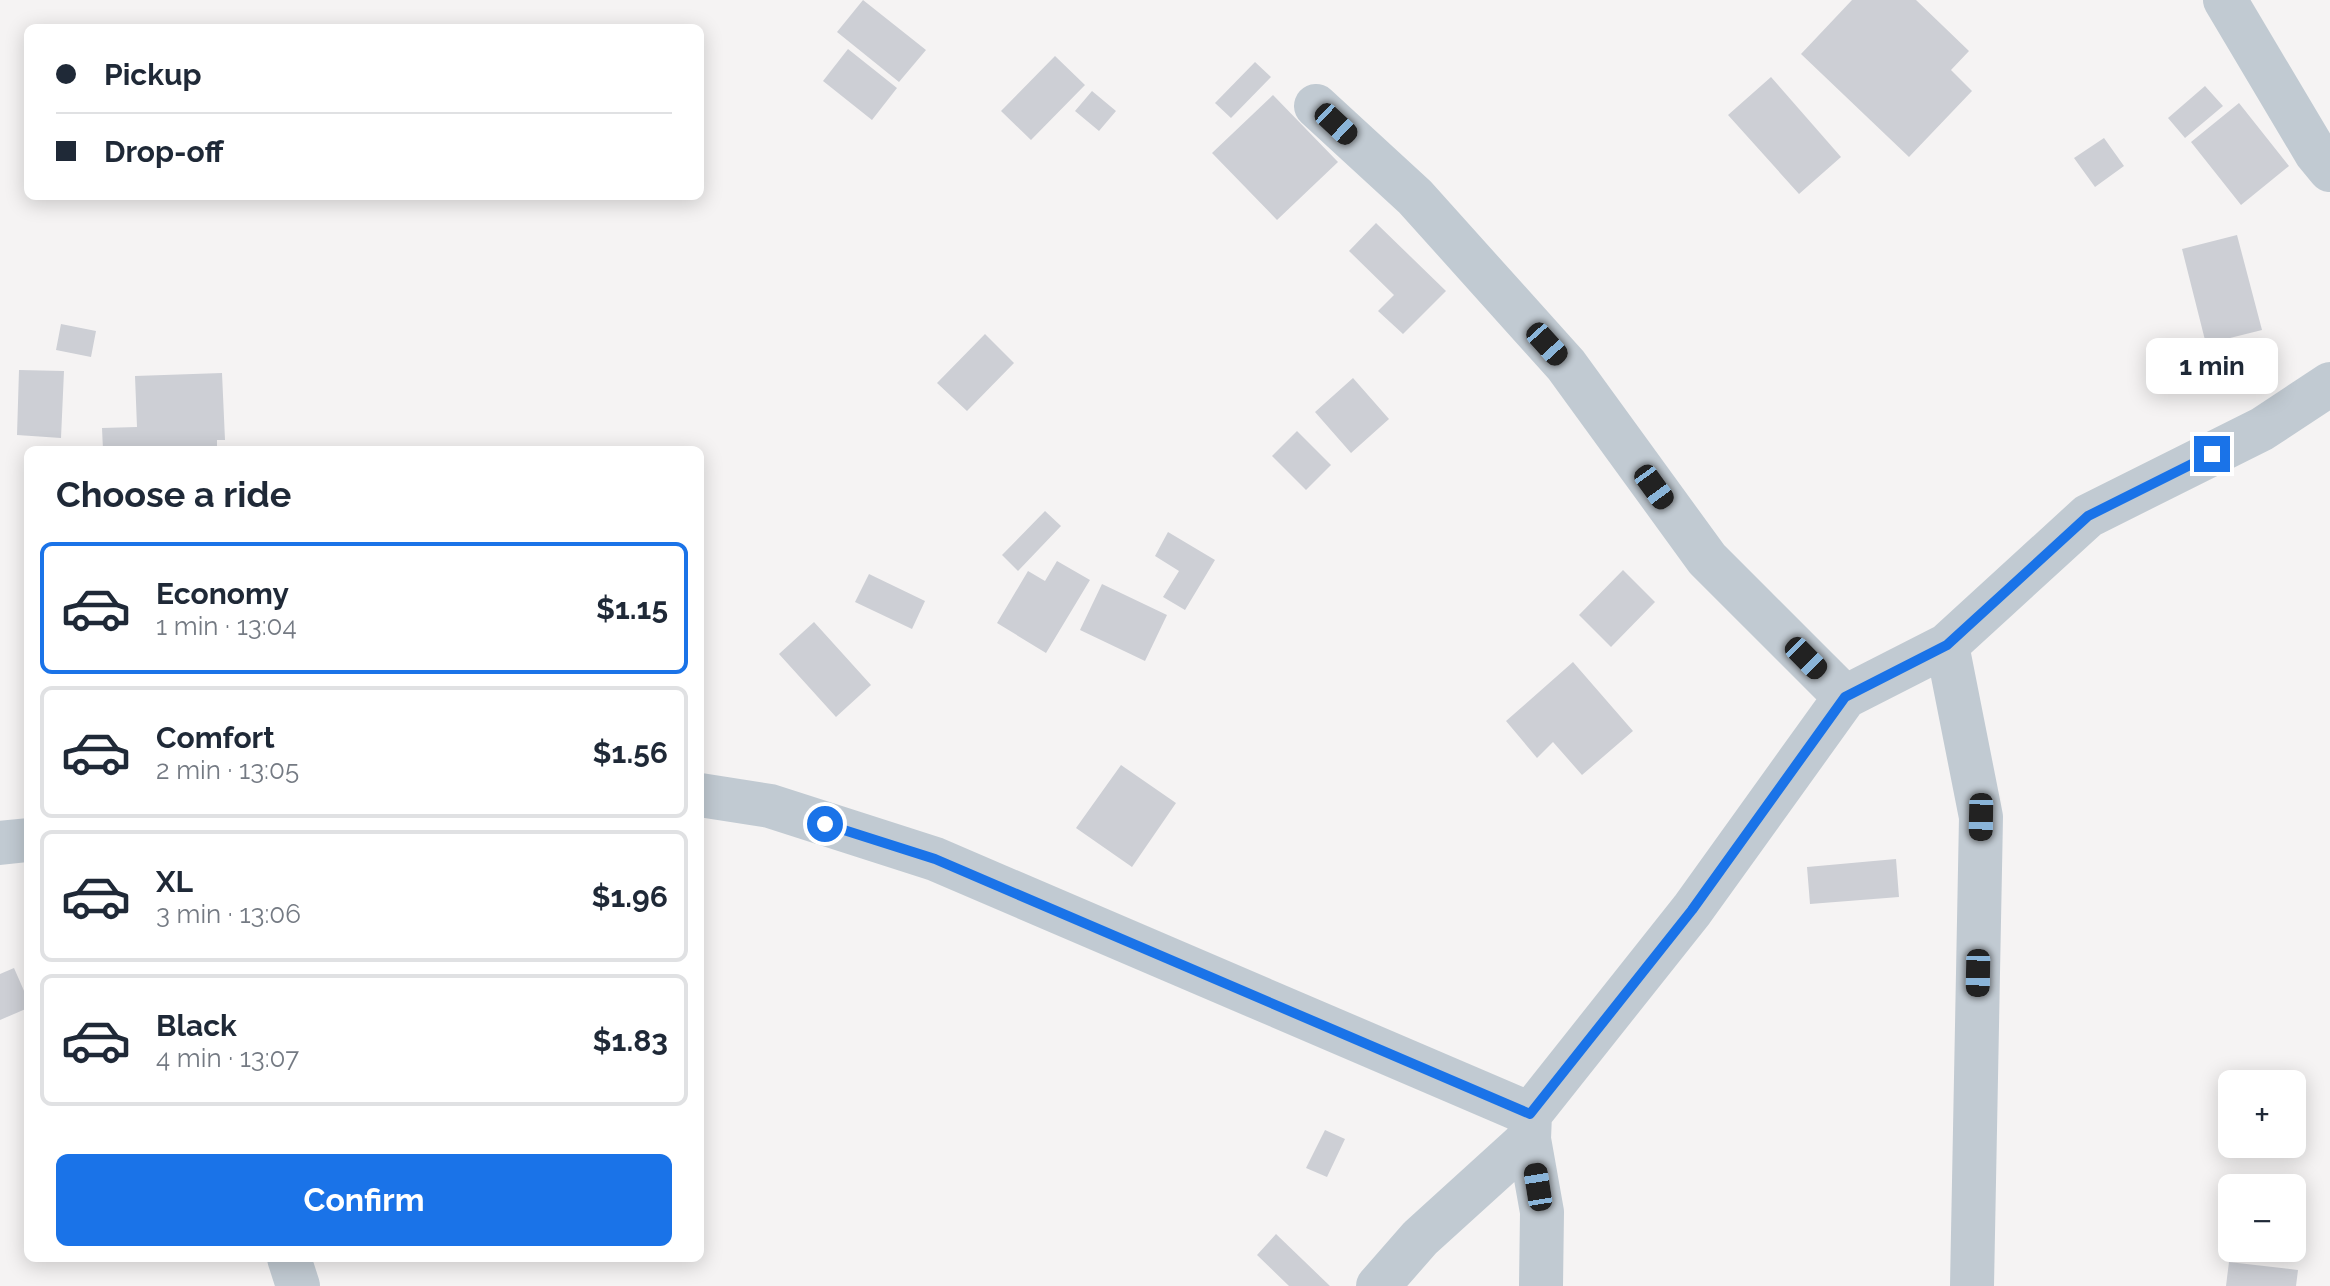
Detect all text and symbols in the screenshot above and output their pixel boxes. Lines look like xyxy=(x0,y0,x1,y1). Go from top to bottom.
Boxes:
text: Pickup xyxy=(104,57,202,92)
car xyxy=(1310,99,1362,149)
text: Drop-off xyxy=(104,134,224,169)
car xyxy=(1522,318,1572,370)
callout: 1 min xyxy=(2146,338,2278,394)
text: 1 min xyxy=(2179,351,2245,381)
route end xyxy=(2194,436,2230,472)
car xyxy=(1630,461,1678,513)
text: Choose a ride xyxy=(56,473,291,515)
icon: car xyxy=(60,572,132,644)
text: Economy xyxy=(156,576,289,611)
text: $1.15 xyxy=(596,591,668,626)
text: 1 min · 13:04 xyxy=(156,611,297,641)
car xyxy=(1781,633,1831,683)
icon: car xyxy=(60,716,132,788)
text: Comfort xyxy=(156,720,275,755)
text: $1.56 xyxy=(593,735,668,770)
text: 2 min · 13:05 xyxy=(156,755,299,785)
car xyxy=(1969,793,1993,841)
route start xyxy=(807,806,843,842)
icon: car xyxy=(60,860,132,932)
text: XL xyxy=(156,864,193,899)
text: $1.96 xyxy=(592,879,668,914)
text: 3 min · 13:06 xyxy=(156,899,301,929)
car xyxy=(1966,949,1990,997)
icon: car xyxy=(60,1004,132,1076)
text: Black xyxy=(156,1008,237,1043)
text: $1.83 xyxy=(593,1023,668,1058)
text: 4 min · 13:07 xyxy=(156,1043,299,1073)
map controls xyxy=(2218,1070,2306,1262)
button: + xyxy=(2218,1070,2306,1158)
button: Confirm xyxy=(56,1154,672,1246)
car xyxy=(1522,1161,1554,1213)
button: − xyxy=(2218,1174,2306,1262)

